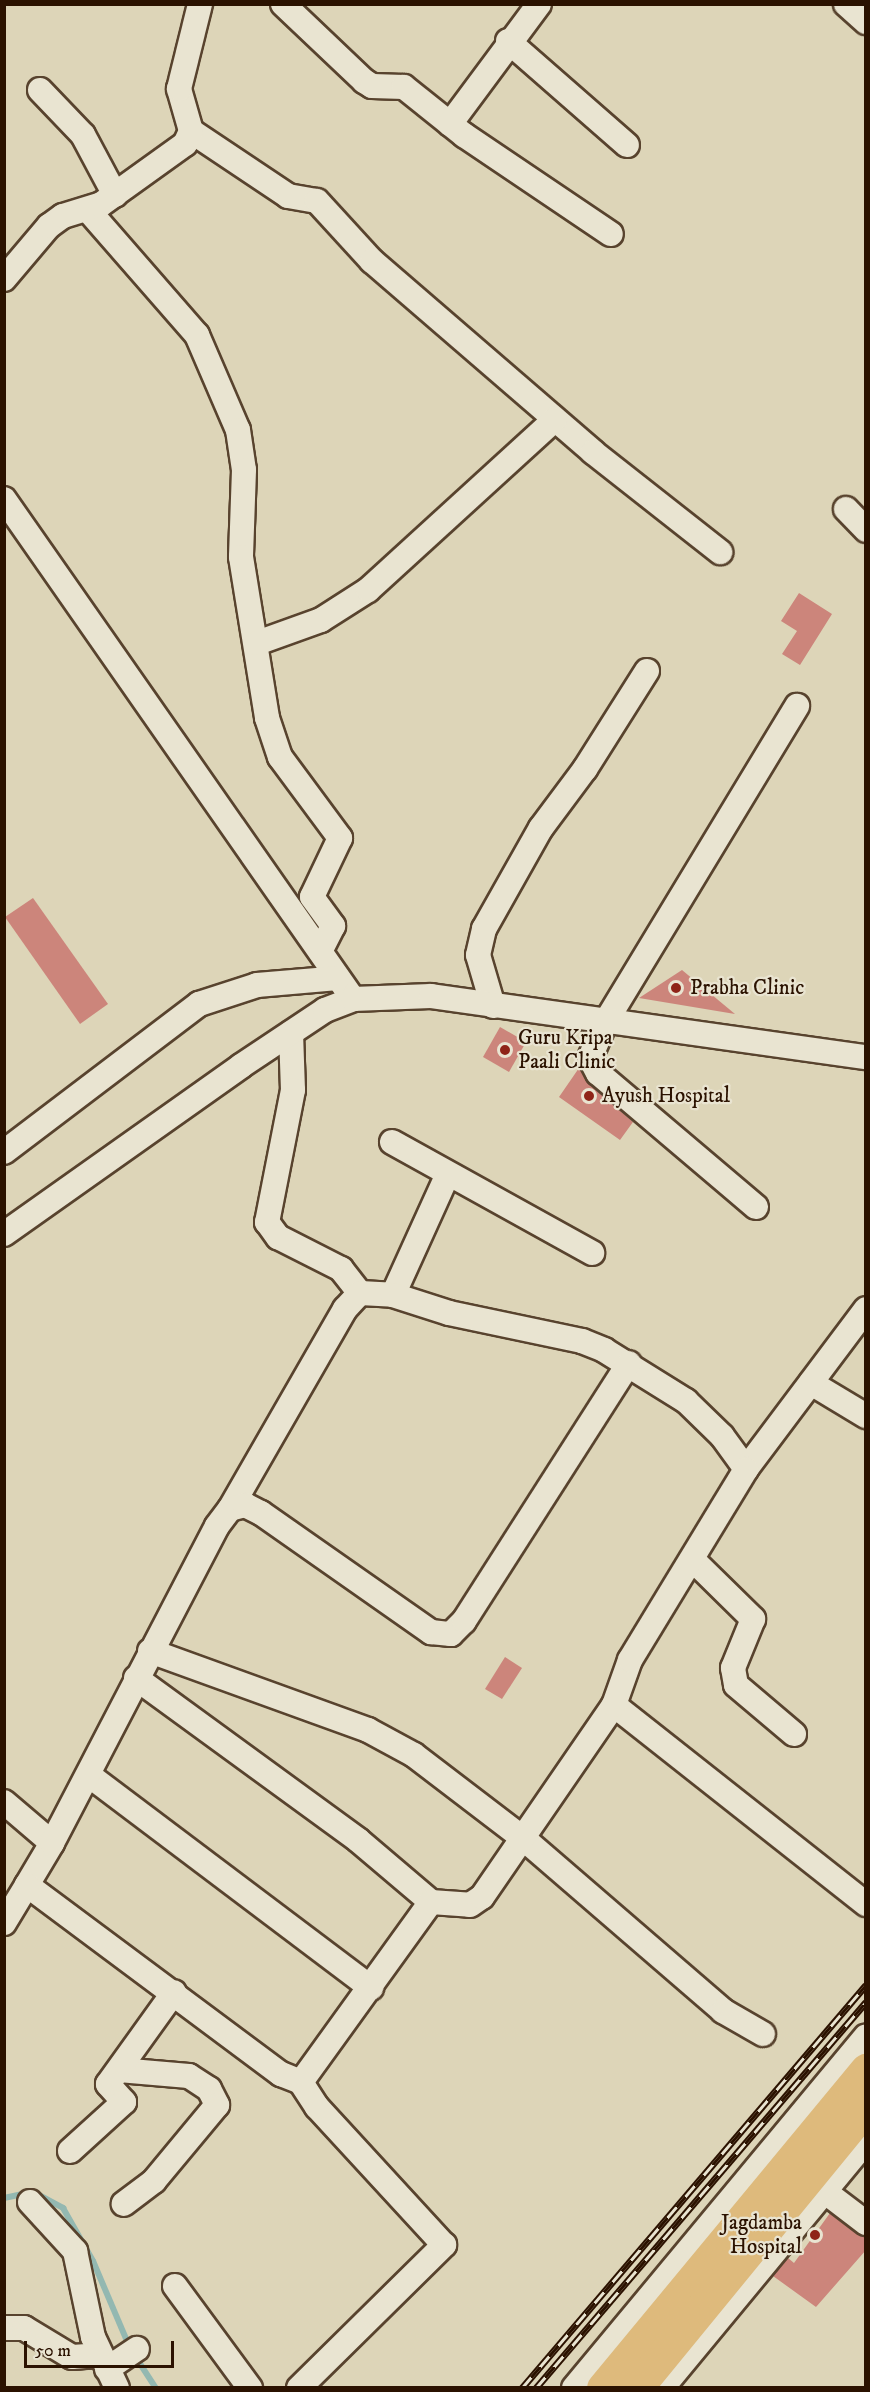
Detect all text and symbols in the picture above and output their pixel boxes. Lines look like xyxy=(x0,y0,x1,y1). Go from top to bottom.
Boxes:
place label: Prabha Clinic xyxy=(690,975,804,1001)
marker: Prabha Clinic xyxy=(667,979,685,997)
place label: Guru Kripa Paali Clinic xyxy=(518,1025,615,1075)
marker: Guru Kripa Paali Clinic xyxy=(496,1041,514,1059)
place label: Ayush Hospital xyxy=(602,1083,730,1109)
marker: Ayush Hospital xyxy=(580,1087,598,1105)
place label: Jagdamba Hospital xyxy=(721,2210,802,2260)
marker: Jagdamba Hospital xyxy=(806,2226,824,2244)
scale bar xyxy=(27,2329,177,2367)
text: 50 m xyxy=(35,2340,71,2362)

